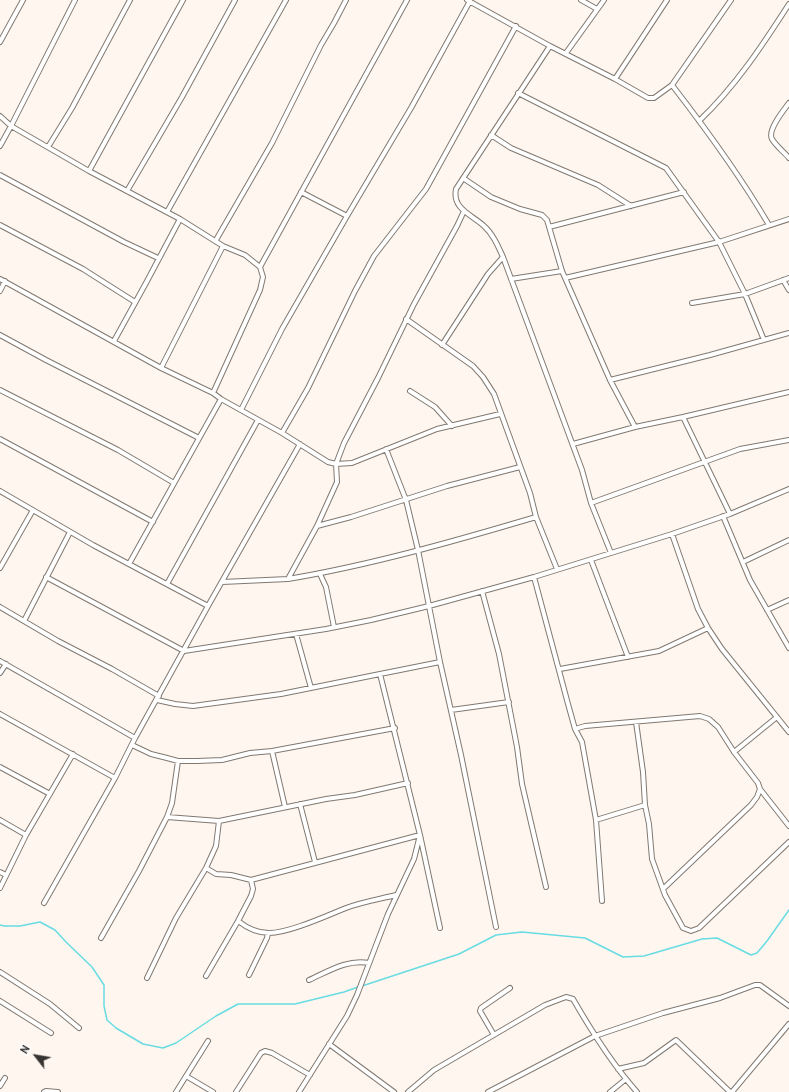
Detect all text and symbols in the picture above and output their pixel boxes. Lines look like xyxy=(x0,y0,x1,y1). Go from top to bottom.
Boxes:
north arrow xyxy=(16,1036,56,1076)
text: N xyxy=(18,1043,34,1057)

